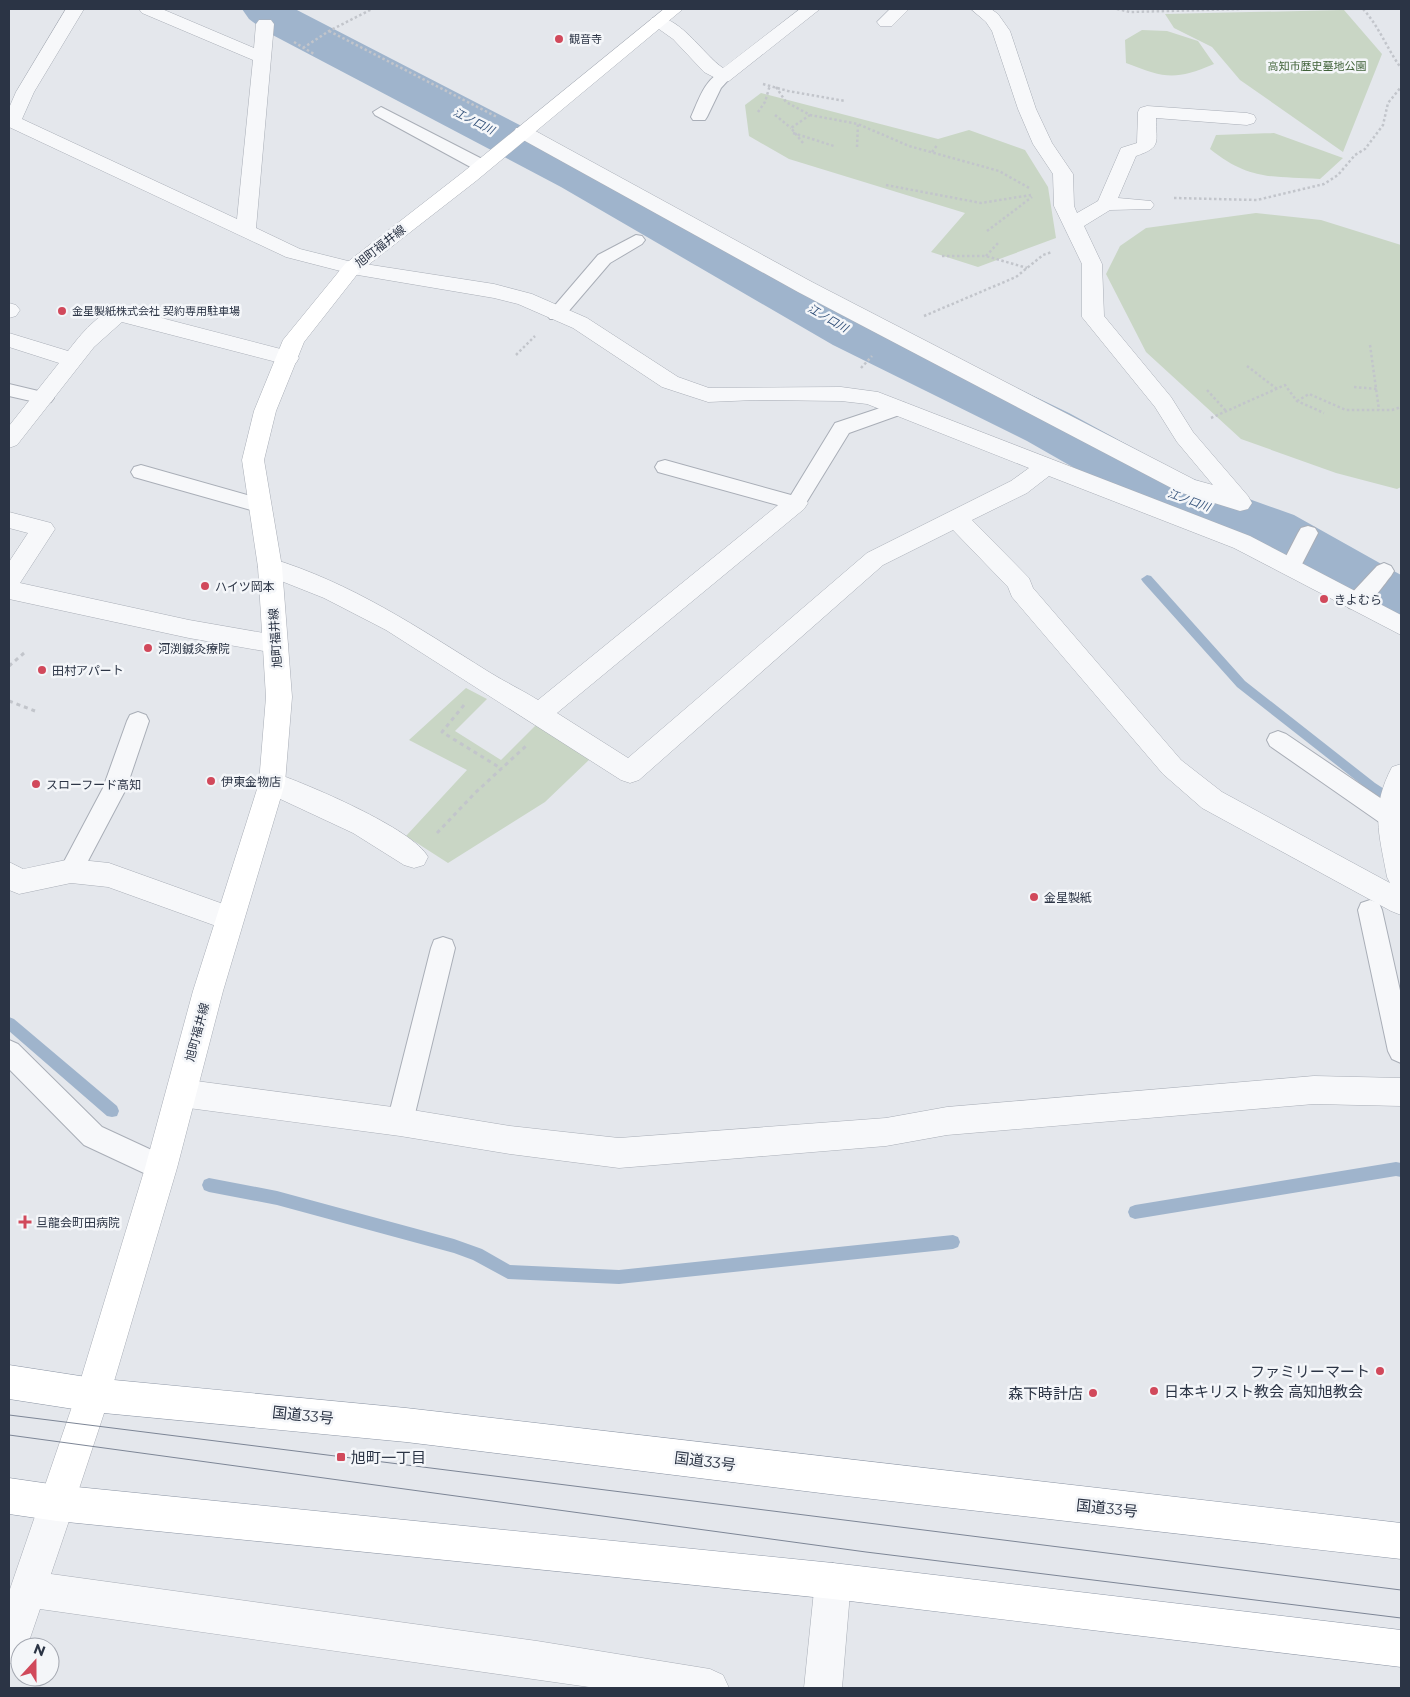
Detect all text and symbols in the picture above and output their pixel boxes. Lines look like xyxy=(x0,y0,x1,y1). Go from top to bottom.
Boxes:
place label: 観音寺 xyxy=(569,32,602,46)
marker: 観音寺 xyxy=(553,33,565,45)
park label: 高知市歴史墓地公園 xyxy=(1268,59,1367,73)
water label: 江ノ口川 xyxy=(451,105,498,138)
street label: 旭町福井線 xyxy=(352,222,408,270)
water label: 江ノ口川 xyxy=(805,301,851,336)
place label: 金星製紙株式会社 契約専用駐車場 xyxy=(72,304,240,318)
marker: 金星製紙株式会社 契約専用駐車場 xyxy=(56,305,68,317)
water label: 江ノ口川 xyxy=(1166,486,1213,514)
place label: ハイツ岡本 xyxy=(215,579,275,594)
marker: ハイツ岡本 xyxy=(199,580,211,592)
place label: きよむら xyxy=(1334,592,1382,607)
marker: きよむら xyxy=(1318,593,1330,605)
street label: 旭町福井線 xyxy=(265,608,285,668)
place label: 河渕鍼灸療院 xyxy=(158,641,230,656)
marker: 河渕鍼灸療院 xyxy=(142,642,154,654)
place label: 田村アパート xyxy=(52,663,124,678)
marker: 田村アパート xyxy=(36,664,48,676)
place label: 伊東金物店 xyxy=(221,774,281,789)
marker: 伊東金物店 xyxy=(205,775,217,787)
place label: スローフード高知 xyxy=(46,777,141,792)
marker: スローフード高知 xyxy=(30,778,42,790)
place label: 金星製紙 xyxy=(1044,890,1092,905)
marker: 金星製紙 xyxy=(1028,891,1040,903)
street label: 旭町福井線 xyxy=(182,1001,212,1063)
marker: 旦龍会町田病院 xyxy=(18,1215,32,1229)
place label: 旦龍会町田病院 xyxy=(36,1215,120,1230)
place label: ファミリーマート xyxy=(1250,1362,1370,1381)
marker: ファミリーマート xyxy=(1374,1365,1386,1377)
place label: 日本キリスト教会 高知旭教会 xyxy=(1164,1382,1363,1401)
place label: 森下時計店 xyxy=(1008,1384,1083,1403)
marker: 日本キリスト教会 高知旭教会 xyxy=(1148,1385,1160,1397)
marker: 森下時計店 xyxy=(1087,1387,1099,1399)
street label: 国道33号 xyxy=(271,1402,335,1428)
place label: 旭町一丁目 xyxy=(351,1448,426,1467)
street label: 国道33号 xyxy=(673,1448,737,1474)
marker: 旭町一丁目 xyxy=(335,1451,347,1463)
street label: 国道33号 xyxy=(1075,1495,1139,1521)
north arrow xyxy=(10,1637,60,1687)
text: N xyxy=(31,1639,48,1660)

